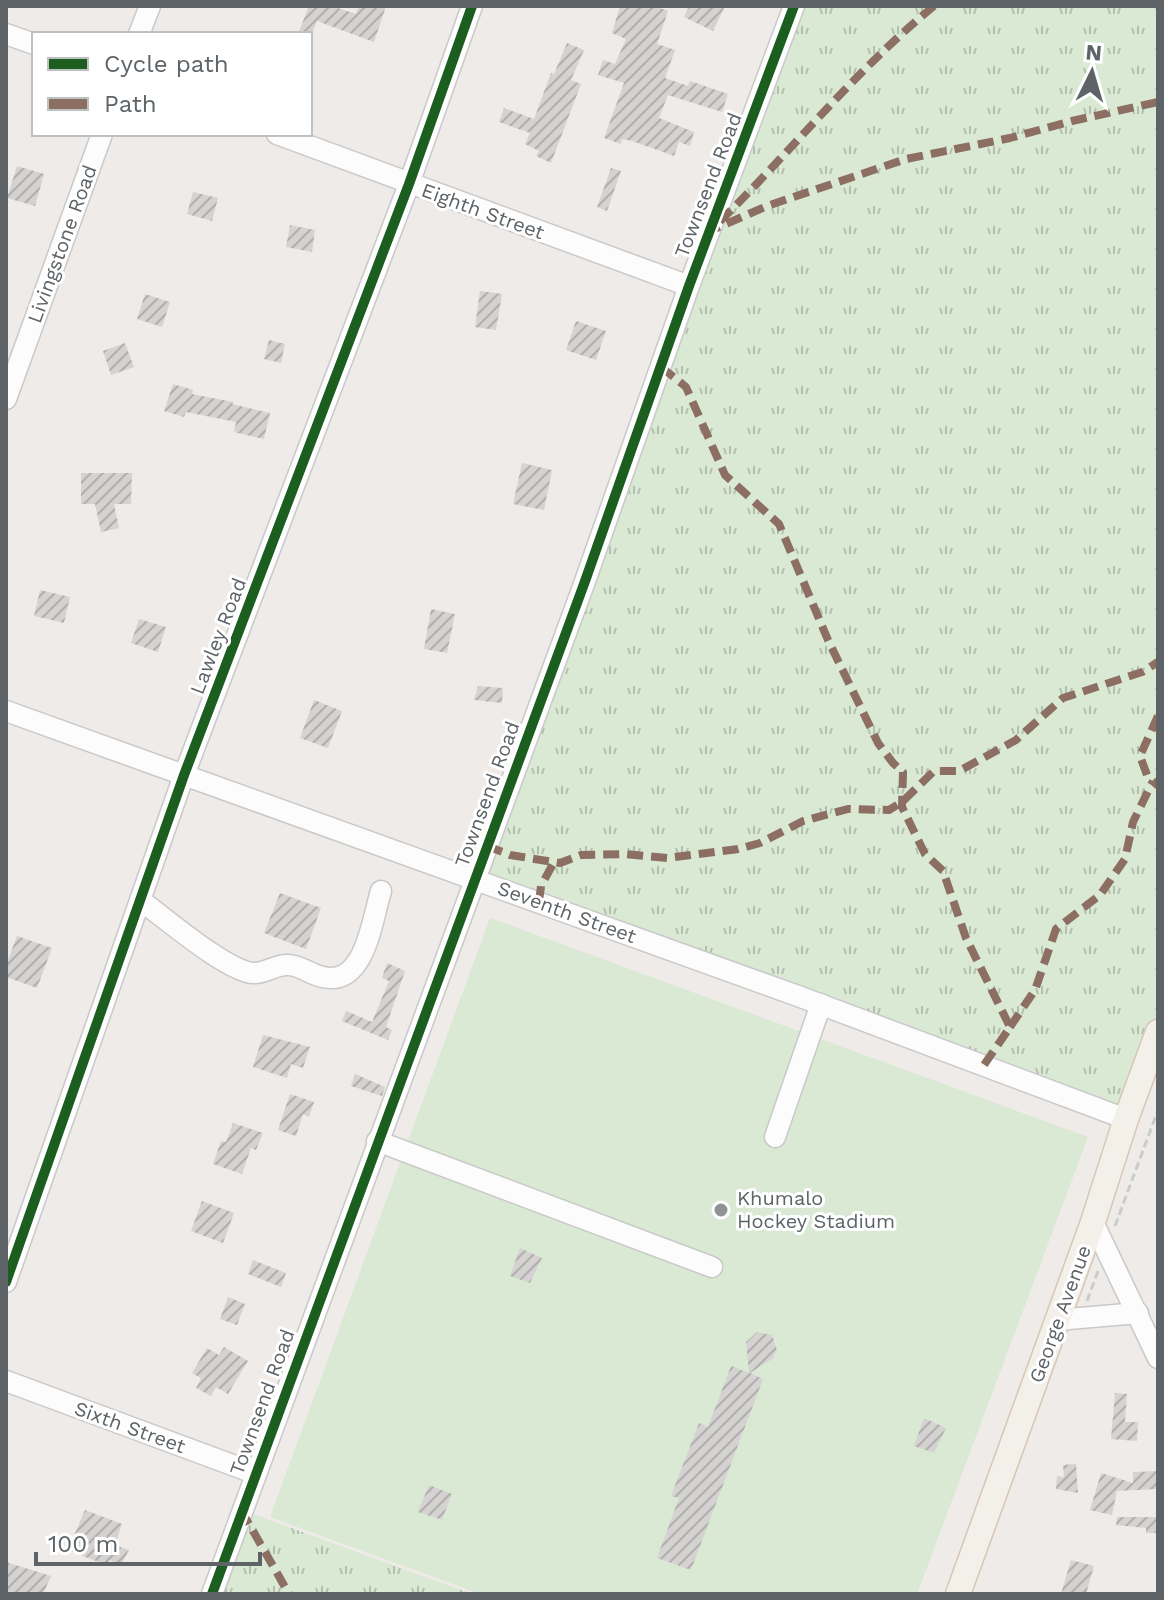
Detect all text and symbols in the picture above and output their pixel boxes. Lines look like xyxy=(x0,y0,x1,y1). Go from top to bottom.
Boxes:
legend xyxy=(32,32,312,136)
north arrow xyxy=(1052,32,1132,112)
text: N xyxy=(1084,39,1103,66)
text: Cycle path xyxy=(104,50,229,78)
text: Path xyxy=(104,90,157,118)
street label: Townsend Road xyxy=(669,109,747,261)
street label: Livingstone Road xyxy=(22,162,102,326)
street label: Eighth Street xyxy=(418,178,548,245)
street label: Lawley Road xyxy=(185,575,251,697)
street label: Townsend Road xyxy=(450,718,524,870)
street label: Seventh Street xyxy=(494,876,640,948)
place label: Khumalo Hockey Stadium xyxy=(737,1186,895,1233)
marker: Khumalo Hockey Stadium xyxy=(712,1201,730,1219)
street label: George Avenue xyxy=(1024,1242,1096,1386)
street label: Townsend Road xyxy=(225,1326,299,1478)
street label: Sixth Street xyxy=(71,1396,189,1458)
scale bar xyxy=(36,1516,260,1566)
text: 100 m xyxy=(48,1530,118,1558)

